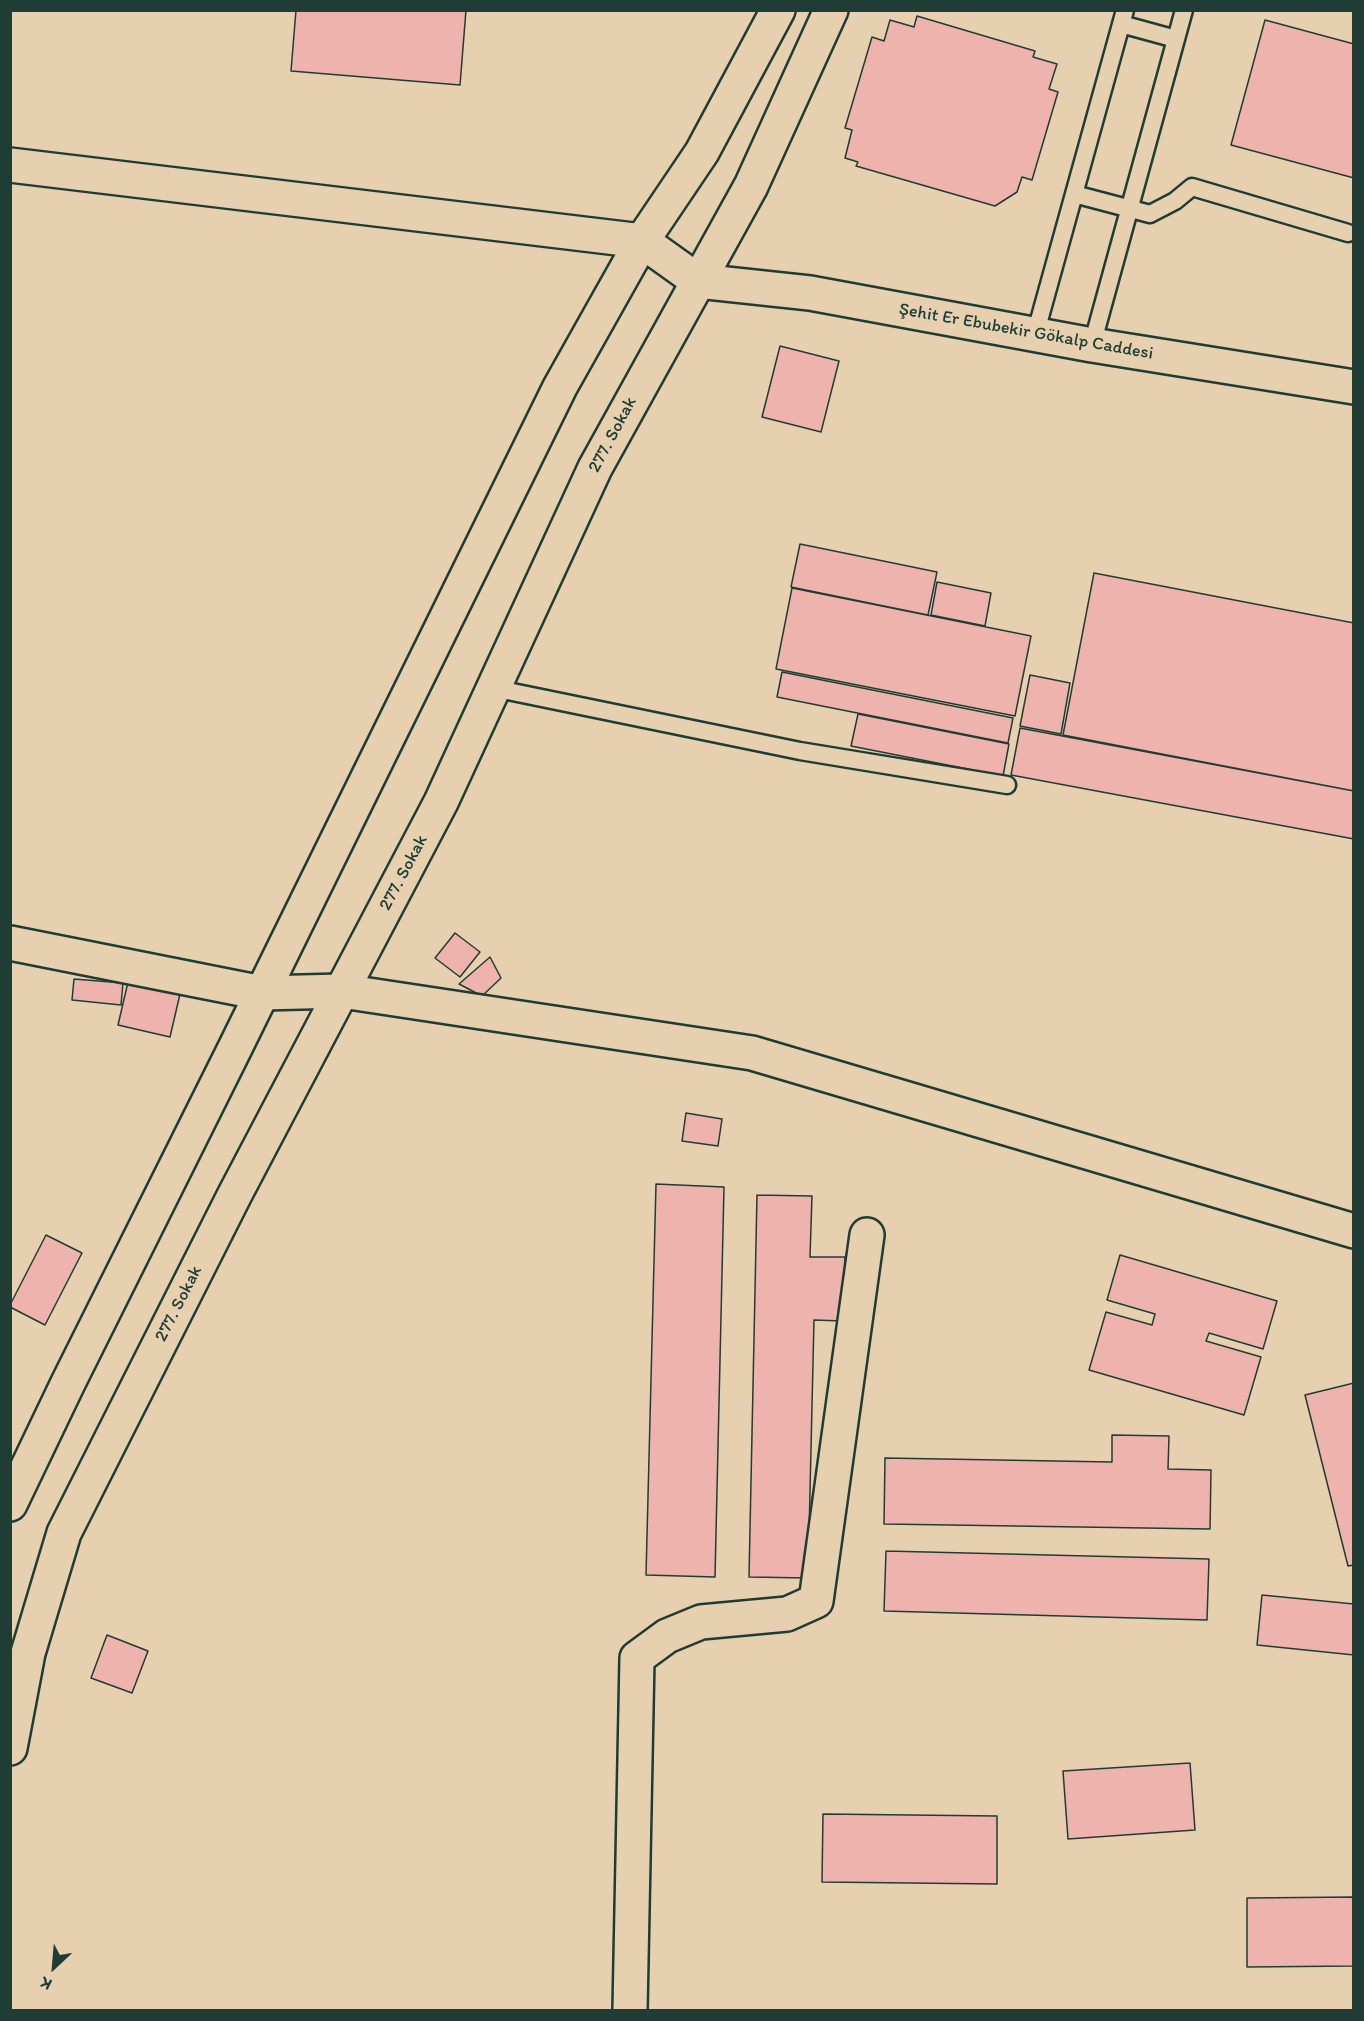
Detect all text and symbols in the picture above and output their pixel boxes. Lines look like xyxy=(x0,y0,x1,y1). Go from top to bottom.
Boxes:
street label: Şehit Er Ebubekir Gökalp Caddesi xyxy=(897,299,1155,365)
street label: 277. Sokak xyxy=(584,394,642,476)
street label: 277. Sokak xyxy=(375,832,433,914)
street label: 277. Sokak xyxy=(151,1262,207,1346)
north arrow xyxy=(24,1937,84,1997)
text: K xyxy=(37,1973,55,1994)

